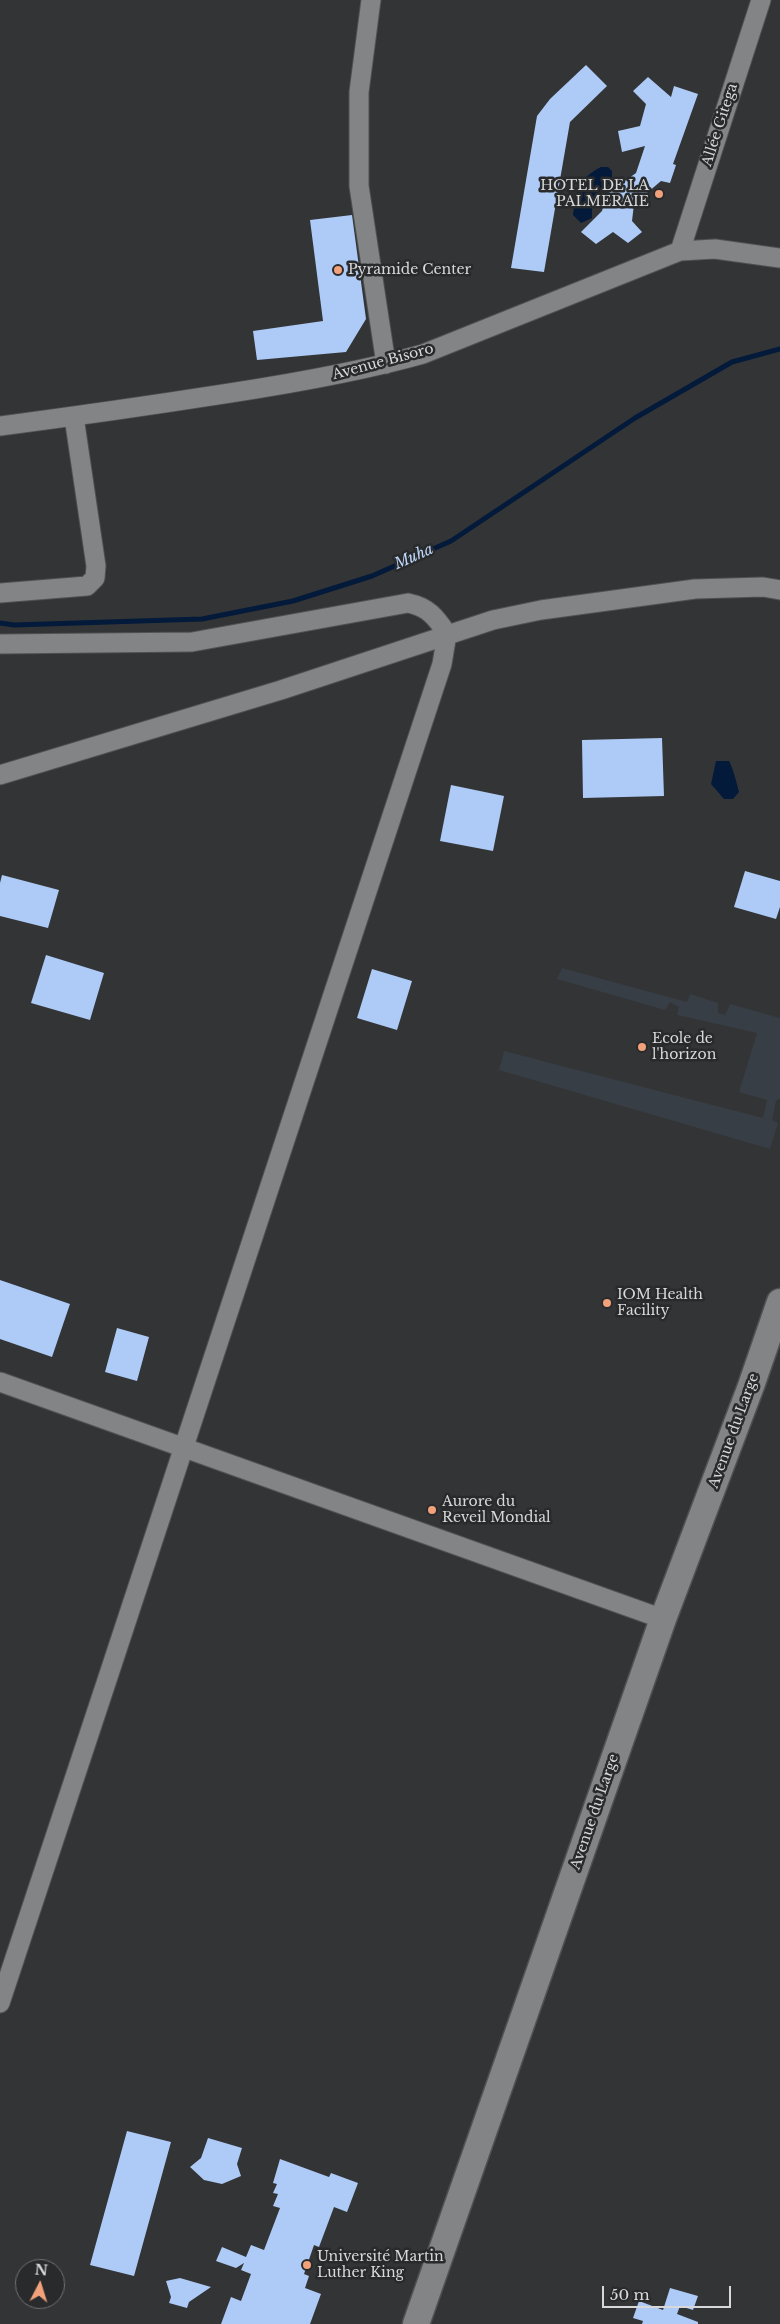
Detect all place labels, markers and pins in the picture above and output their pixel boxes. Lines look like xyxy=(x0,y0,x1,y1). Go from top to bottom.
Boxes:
place label: HOTEL DE LA PALMERAIE xyxy=(540,178,649,210)
marker: HOTEL DE LA PALMERAIE xyxy=(653,188,665,200)
place label: Pyramide Center xyxy=(348,262,471,278)
marker: Pyramide Center xyxy=(332,264,344,276)
place label: Ecole de l'horizon xyxy=(652,1031,716,1064)
marker: Ecole de l'horizon xyxy=(636,1041,648,1053)
place label: IOM Health Facility xyxy=(617,1287,703,1320)
marker: IOM Health Facility xyxy=(601,1297,613,1309)
place label: Aurore du Reveil Mondial xyxy=(442,1494,551,1526)
marker: Aurore du Reveil Mondial xyxy=(426,1504,438,1516)
place label: Université Martin Luther King xyxy=(317,2249,444,2282)
marker: Université Martin Luther King xyxy=(301,2259,313,2271)

